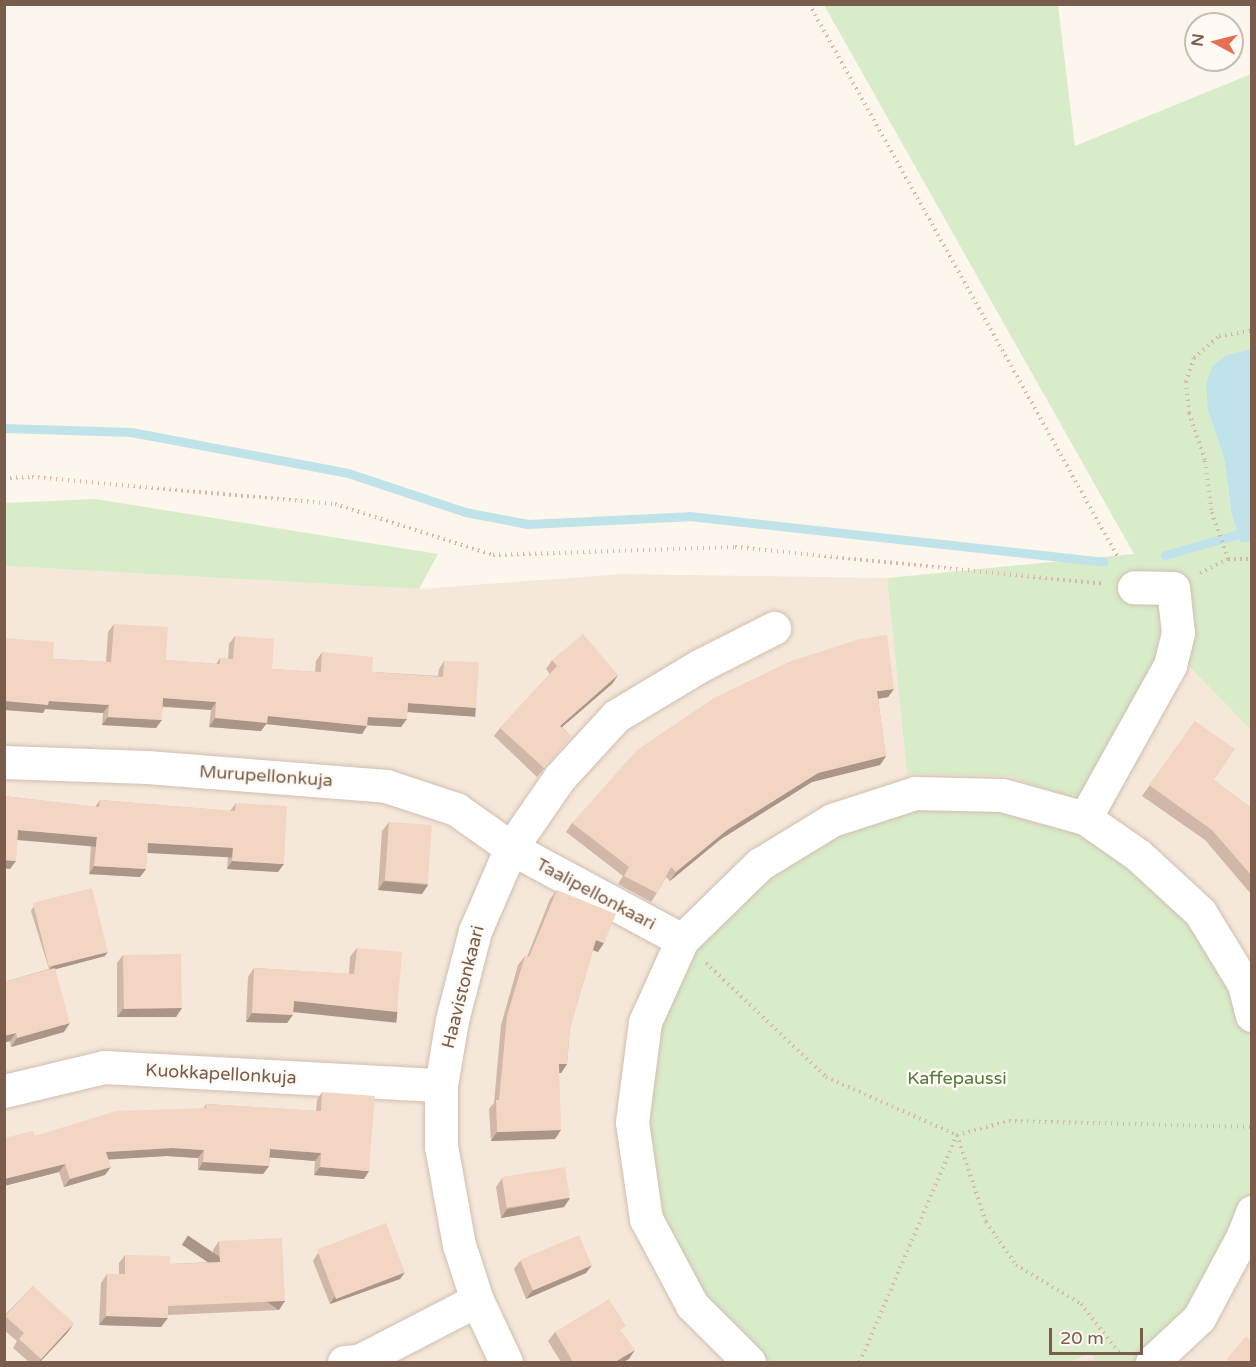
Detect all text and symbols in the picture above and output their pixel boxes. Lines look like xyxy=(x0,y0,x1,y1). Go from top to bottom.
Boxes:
north arrow xyxy=(1184,12,1244,72)
text: N xyxy=(1187,32,1209,48)
street label: Murupellonkuja xyxy=(198,761,334,791)
street label: Taalipellonkaari xyxy=(532,853,660,935)
street label: Haavistonkaari xyxy=(437,923,489,1051)
street label: Kuokkapellonkuja xyxy=(145,1059,297,1089)
park label: Kaffepaussi xyxy=(907,1067,1007,1089)
scale bar xyxy=(1052,1316,1146,1354)
text: 20 m xyxy=(1060,1327,1104,1349)

